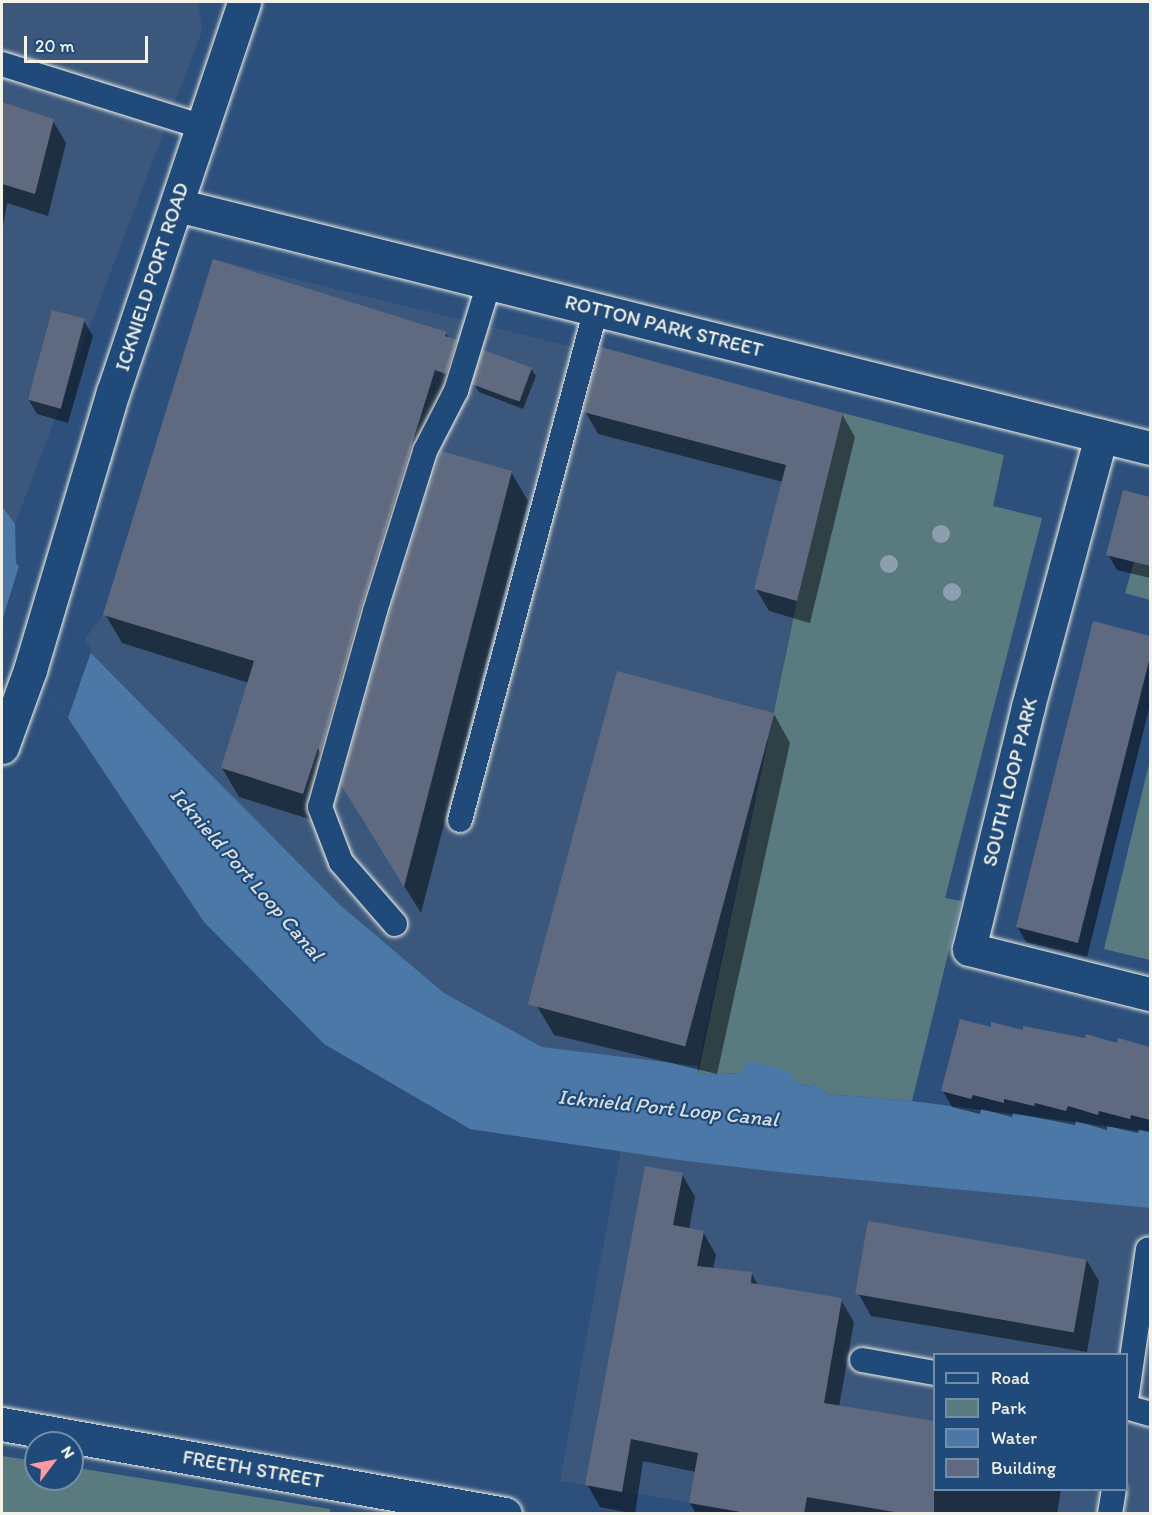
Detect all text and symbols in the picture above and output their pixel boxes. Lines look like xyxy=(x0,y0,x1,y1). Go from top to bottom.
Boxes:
scale bar xyxy=(27,24,152,62)
text: 20 m xyxy=(35,35,75,57)
street label: ICKNIELD PORT ROAD xyxy=(110,180,194,374)
street label: ROTTON PARK STREET xyxy=(563,290,765,362)
street label: SOUTH LOOP PARK xyxy=(978,696,1042,868)
water label: Icknield Port Loop Canal xyxy=(165,782,329,966)
water label: Icknield Port Loop Canal xyxy=(557,1084,779,1132)
legend xyxy=(933,1353,1128,1491)
text: Road xyxy=(991,1367,1030,1389)
text: Park xyxy=(991,1397,1026,1419)
text: Water xyxy=(991,1427,1037,1449)
north arrow xyxy=(24,1431,84,1491)
text: N xyxy=(57,1443,79,1462)
street label: FREETH STREET xyxy=(181,1445,325,1493)
text: Building xyxy=(991,1457,1056,1479)

